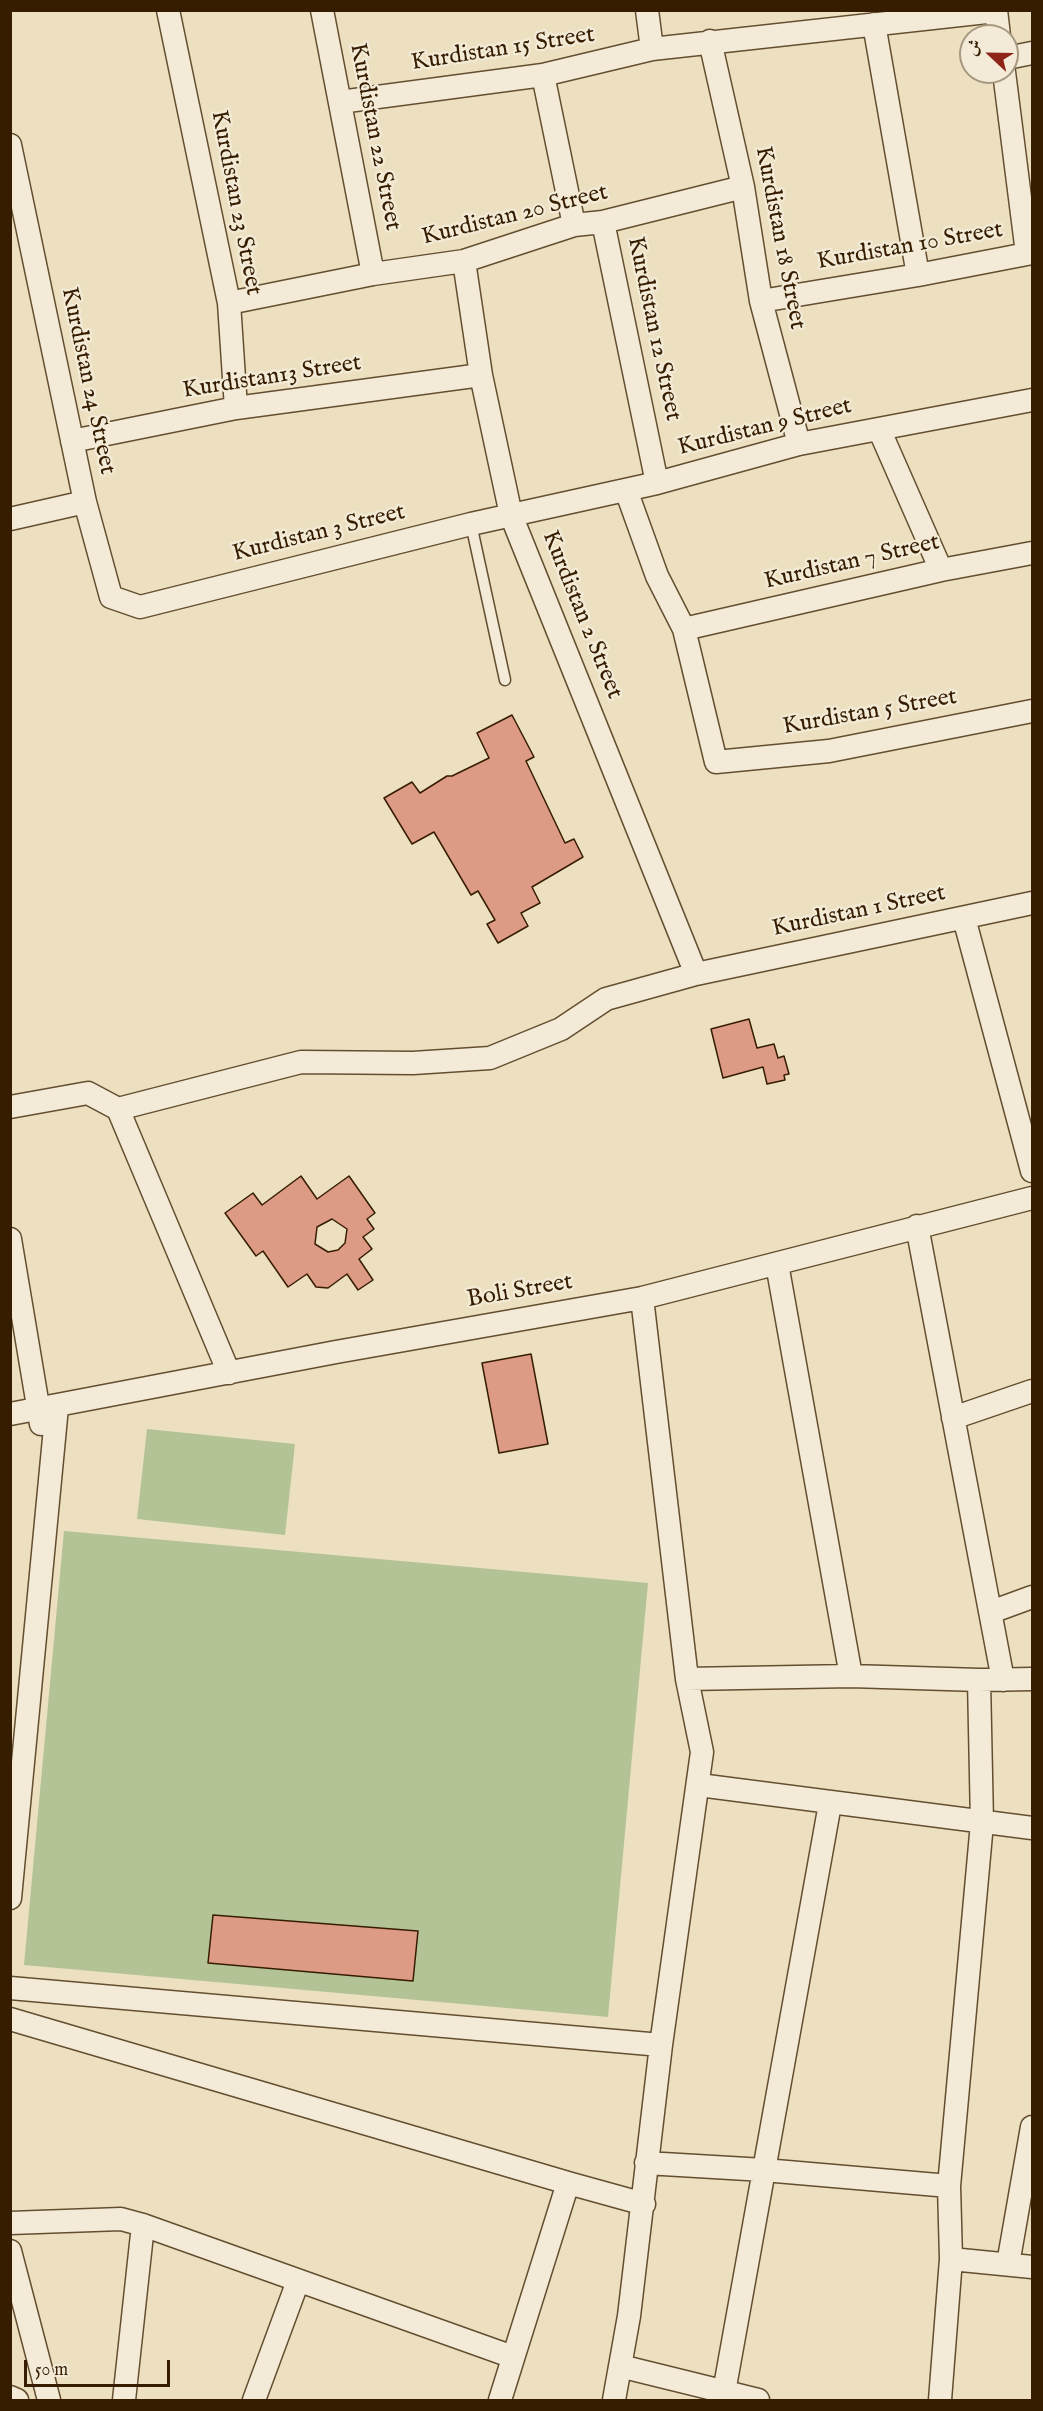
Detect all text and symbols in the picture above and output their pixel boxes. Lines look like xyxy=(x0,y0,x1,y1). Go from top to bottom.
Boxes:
street label: Kurdistan 15 Street xyxy=(409,21,597,79)
north arrow xyxy=(959,24,1019,84)
text: ش xyxy=(962,37,986,59)
street label: Kurdistan 22 Street xyxy=(342,41,406,233)
street label: Kurdistan 23 Street xyxy=(203,108,267,298)
street label: Kurdistan 18 Street xyxy=(747,144,811,332)
street label: Kurdistan 20 Street xyxy=(419,179,611,253)
street label: Kurdistan 10 Street xyxy=(815,216,1005,278)
street label: Kurdistan 12 Street xyxy=(619,234,687,424)
street label: Kurdistan 24 Street xyxy=(53,285,121,477)
street label: Kurdistan13 Street xyxy=(181,350,363,406)
street label: Kurdistan 9 Street xyxy=(675,392,855,464)
street label: Kurdistan 3 Street xyxy=(230,499,408,569)
street label: Kurdistan 2 Street xyxy=(534,527,628,703)
street label: Kurdistan 7 Street xyxy=(762,529,942,597)
street label: Kurdistan 5 Street xyxy=(781,684,959,742)
street label: Kurdistan 1 Street xyxy=(770,880,948,944)
street label: Boli Street xyxy=(465,1269,575,1315)
scale bar xyxy=(27,2348,172,2386)
text: 50 m xyxy=(35,2359,68,2382)

